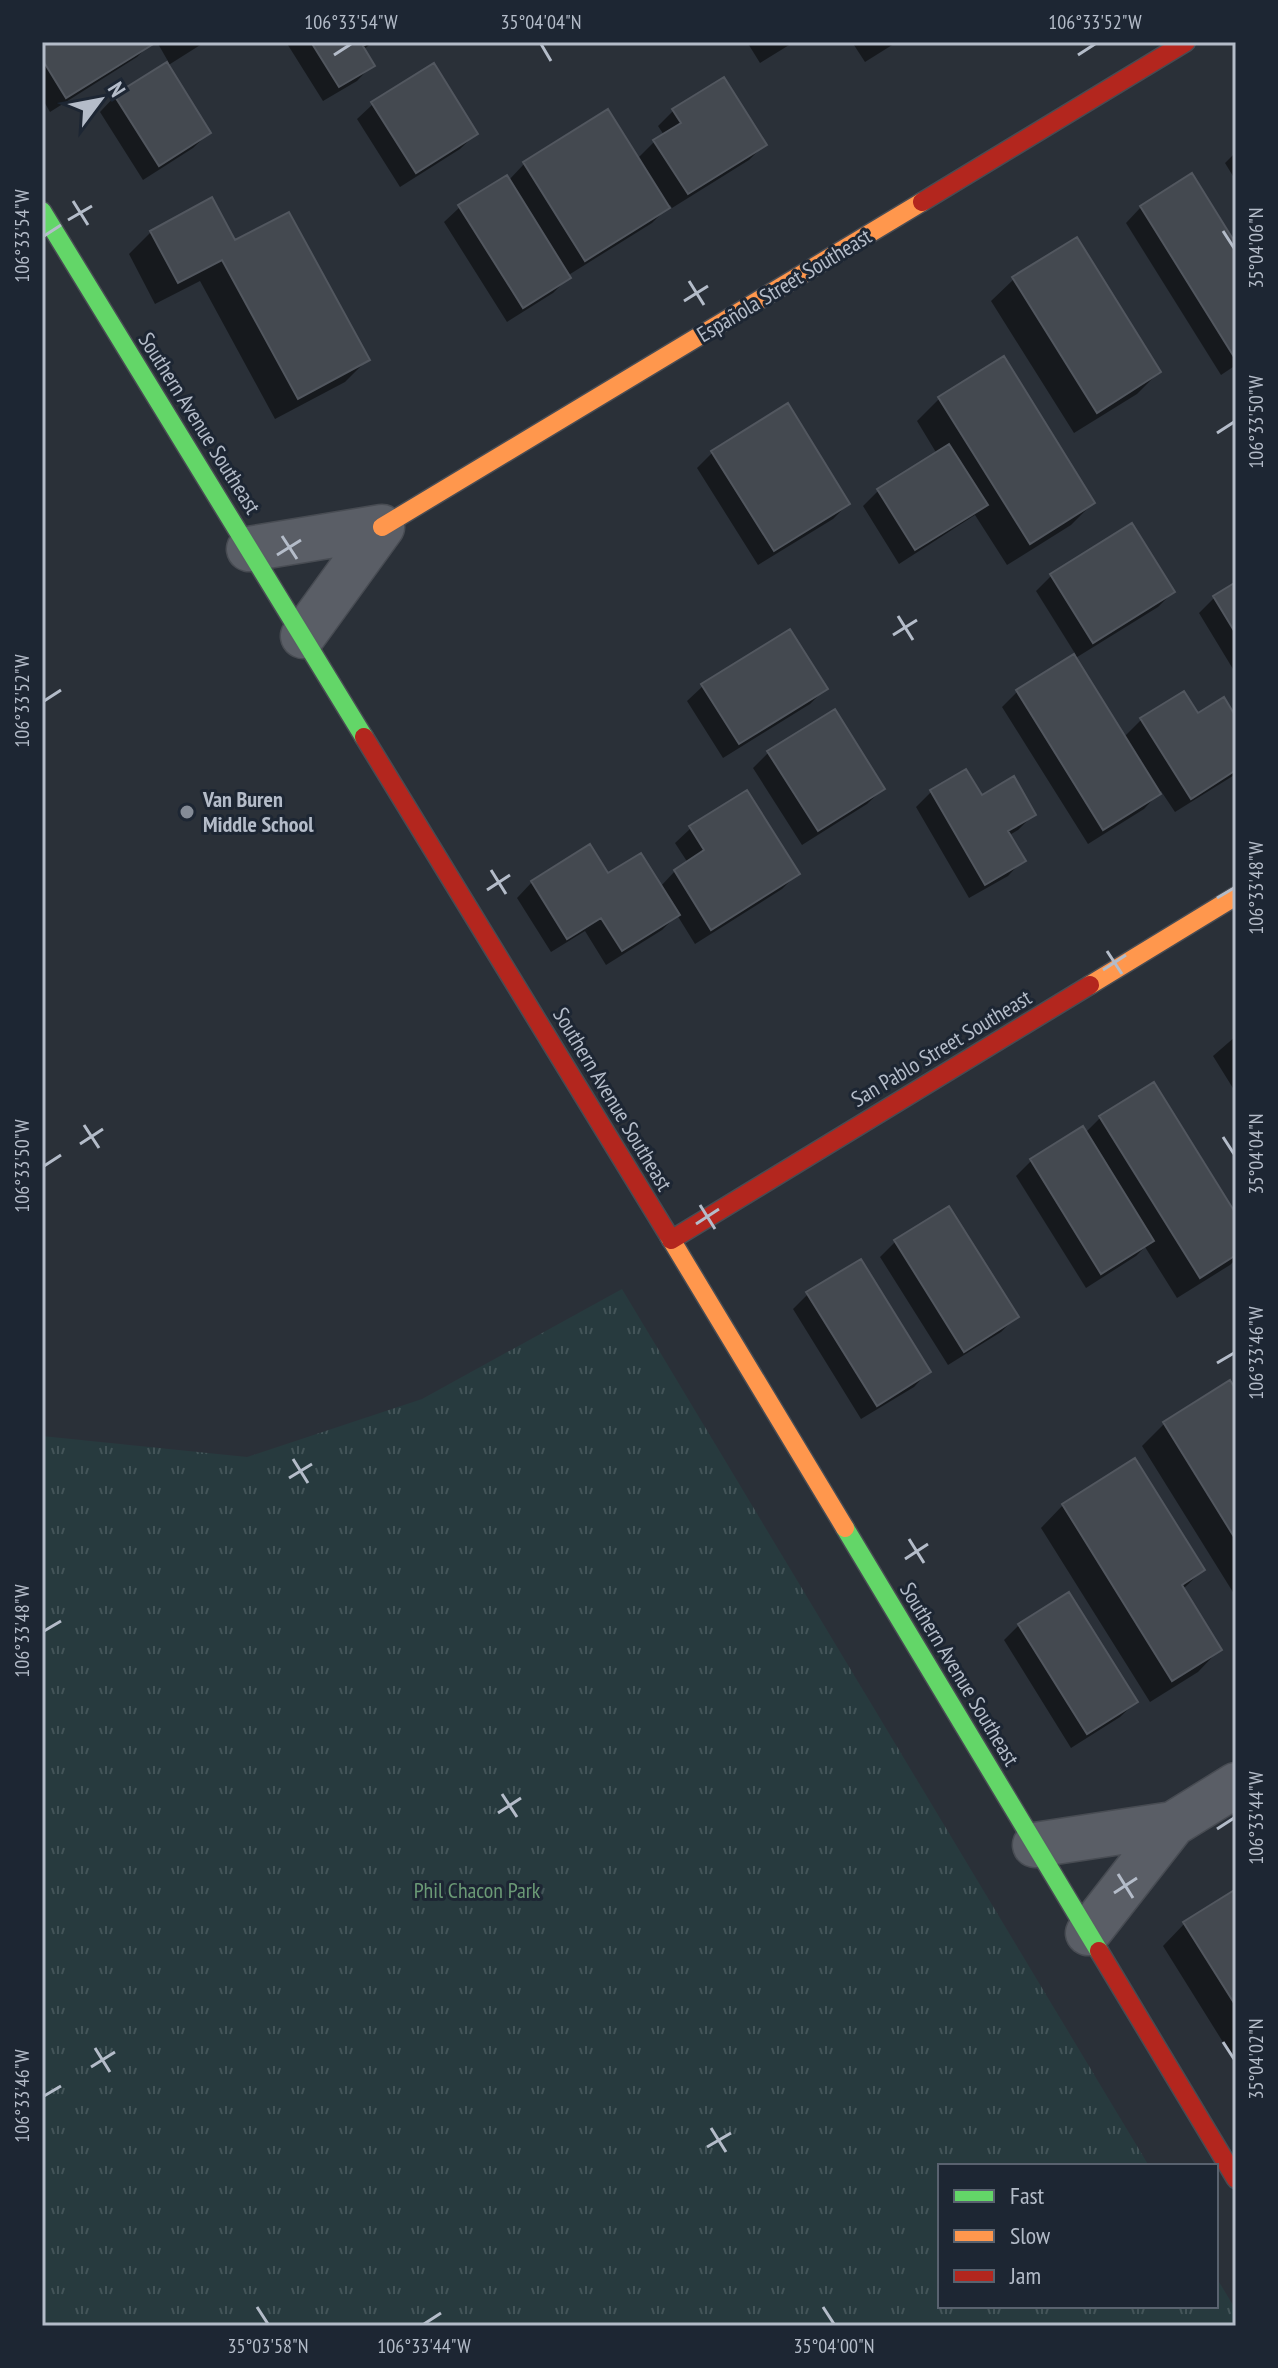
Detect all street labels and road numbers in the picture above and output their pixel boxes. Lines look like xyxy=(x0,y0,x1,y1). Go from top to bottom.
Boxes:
street label: Española Street Southeast xyxy=(692,222,876,348)
street label: Southern Avenue Southeast xyxy=(133,327,267,519)
street label: San Pablo Street Southeast xyxy=(846,983,1036,1113)
street label: Southern Avenue Southeast xyxy=(547,1002,679,1196)
street label: Southern Avenue Southeast xyxy=(894,1577,1026,1771)

